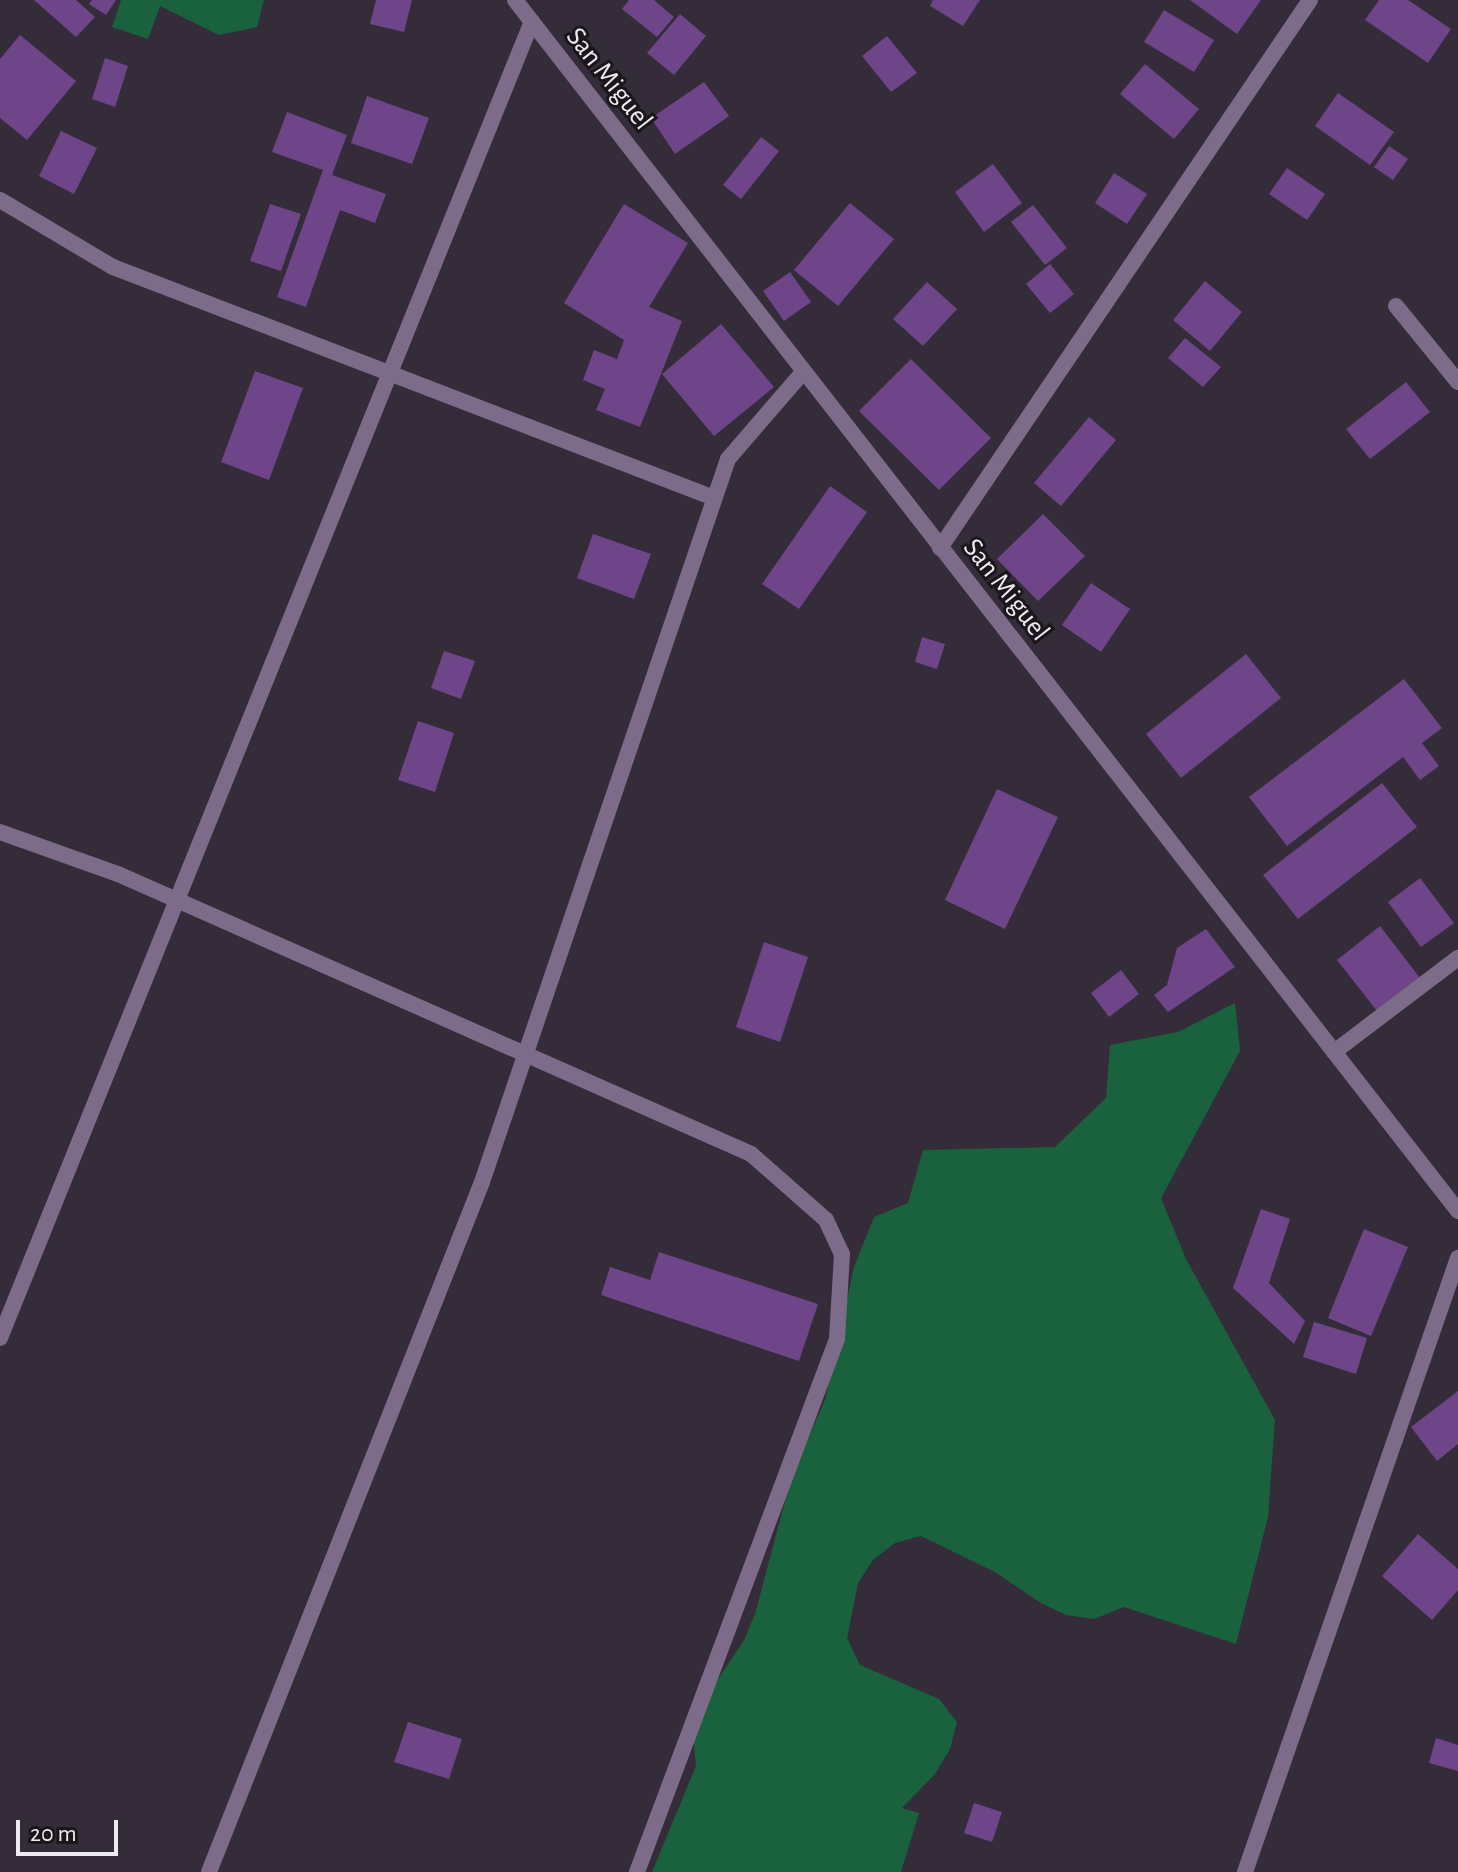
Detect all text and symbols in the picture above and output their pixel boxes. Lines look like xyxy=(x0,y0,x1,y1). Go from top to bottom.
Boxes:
street label: San Miguel xyxy=(559,21,659,137)
street label: San Miguel xyxy=(956,532,1056,648)
scale bar xyxy=(20,1804,122,1854)
text: 20 m xyxy=(30,1822,77,1846)

